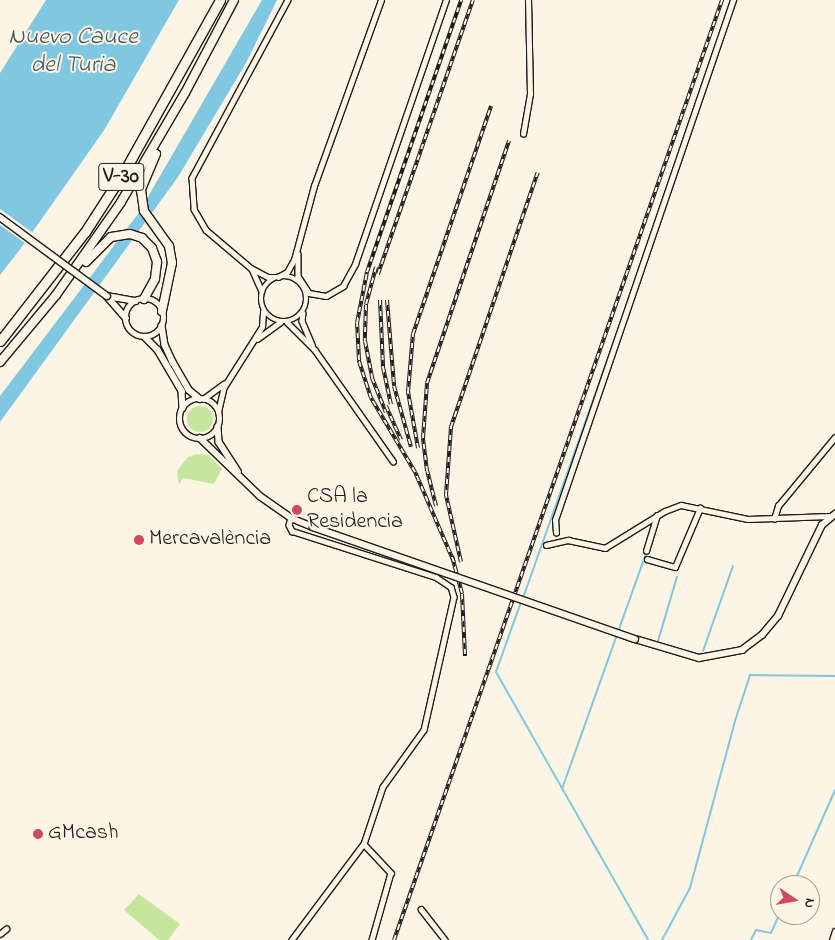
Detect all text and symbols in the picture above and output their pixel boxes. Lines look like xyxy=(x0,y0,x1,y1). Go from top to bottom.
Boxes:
water label: Nuevo Cauce del Turia xyxy=(8,24,138,80)
road number: V-30 xyxy=(97,158,145,196)
place label: CSA la Residencia xyxy=(307,484,403,536)
marker: CSA la Residencia xyxy=(291,504,303,516)
place label: Mercavalència xyxy=(149,527,271,553)
marker: Mercavalència xyxy=(133,534,145,546)
place label: GMcash xyxy=(48,821,118,847)
marker: GMcash xyxy=(32,828,44,840)
north arrow xyxy=(770,875,820,925)
text: N xyxy=(798,896,820,910)

